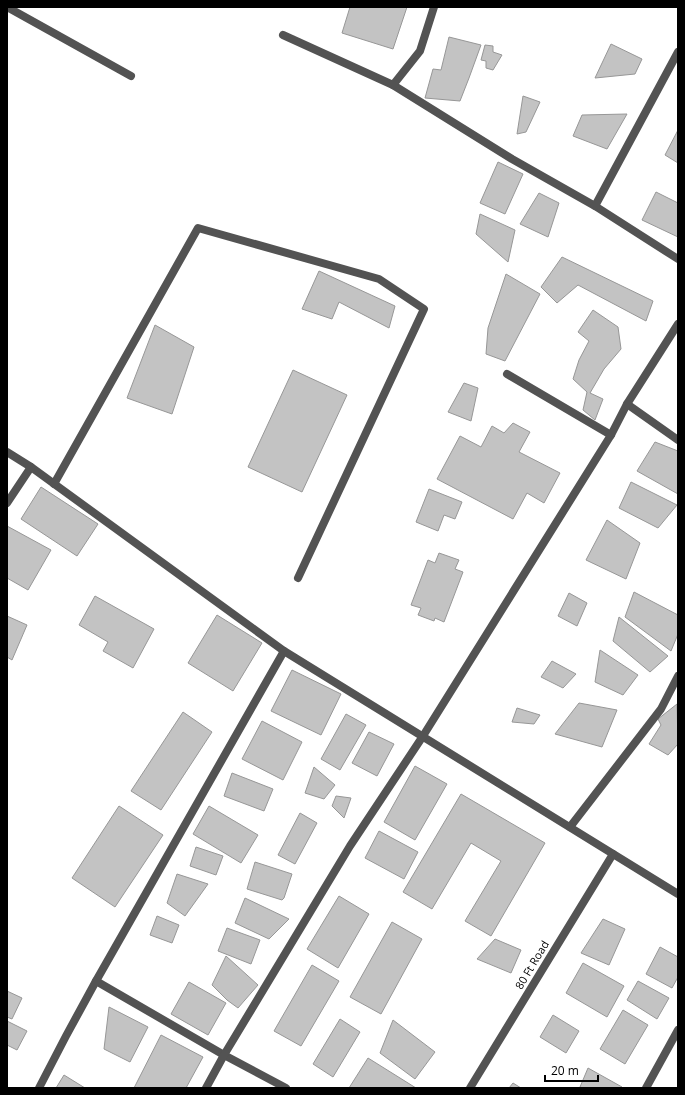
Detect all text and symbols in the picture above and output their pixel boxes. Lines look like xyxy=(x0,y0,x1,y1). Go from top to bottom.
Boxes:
street label: 80 Ft Road xyxy=(511,938,552,992)
scale bar xyxy=(545,1057,598,1083)
text: 20 m xyxy=(551,1062,579,1079)

